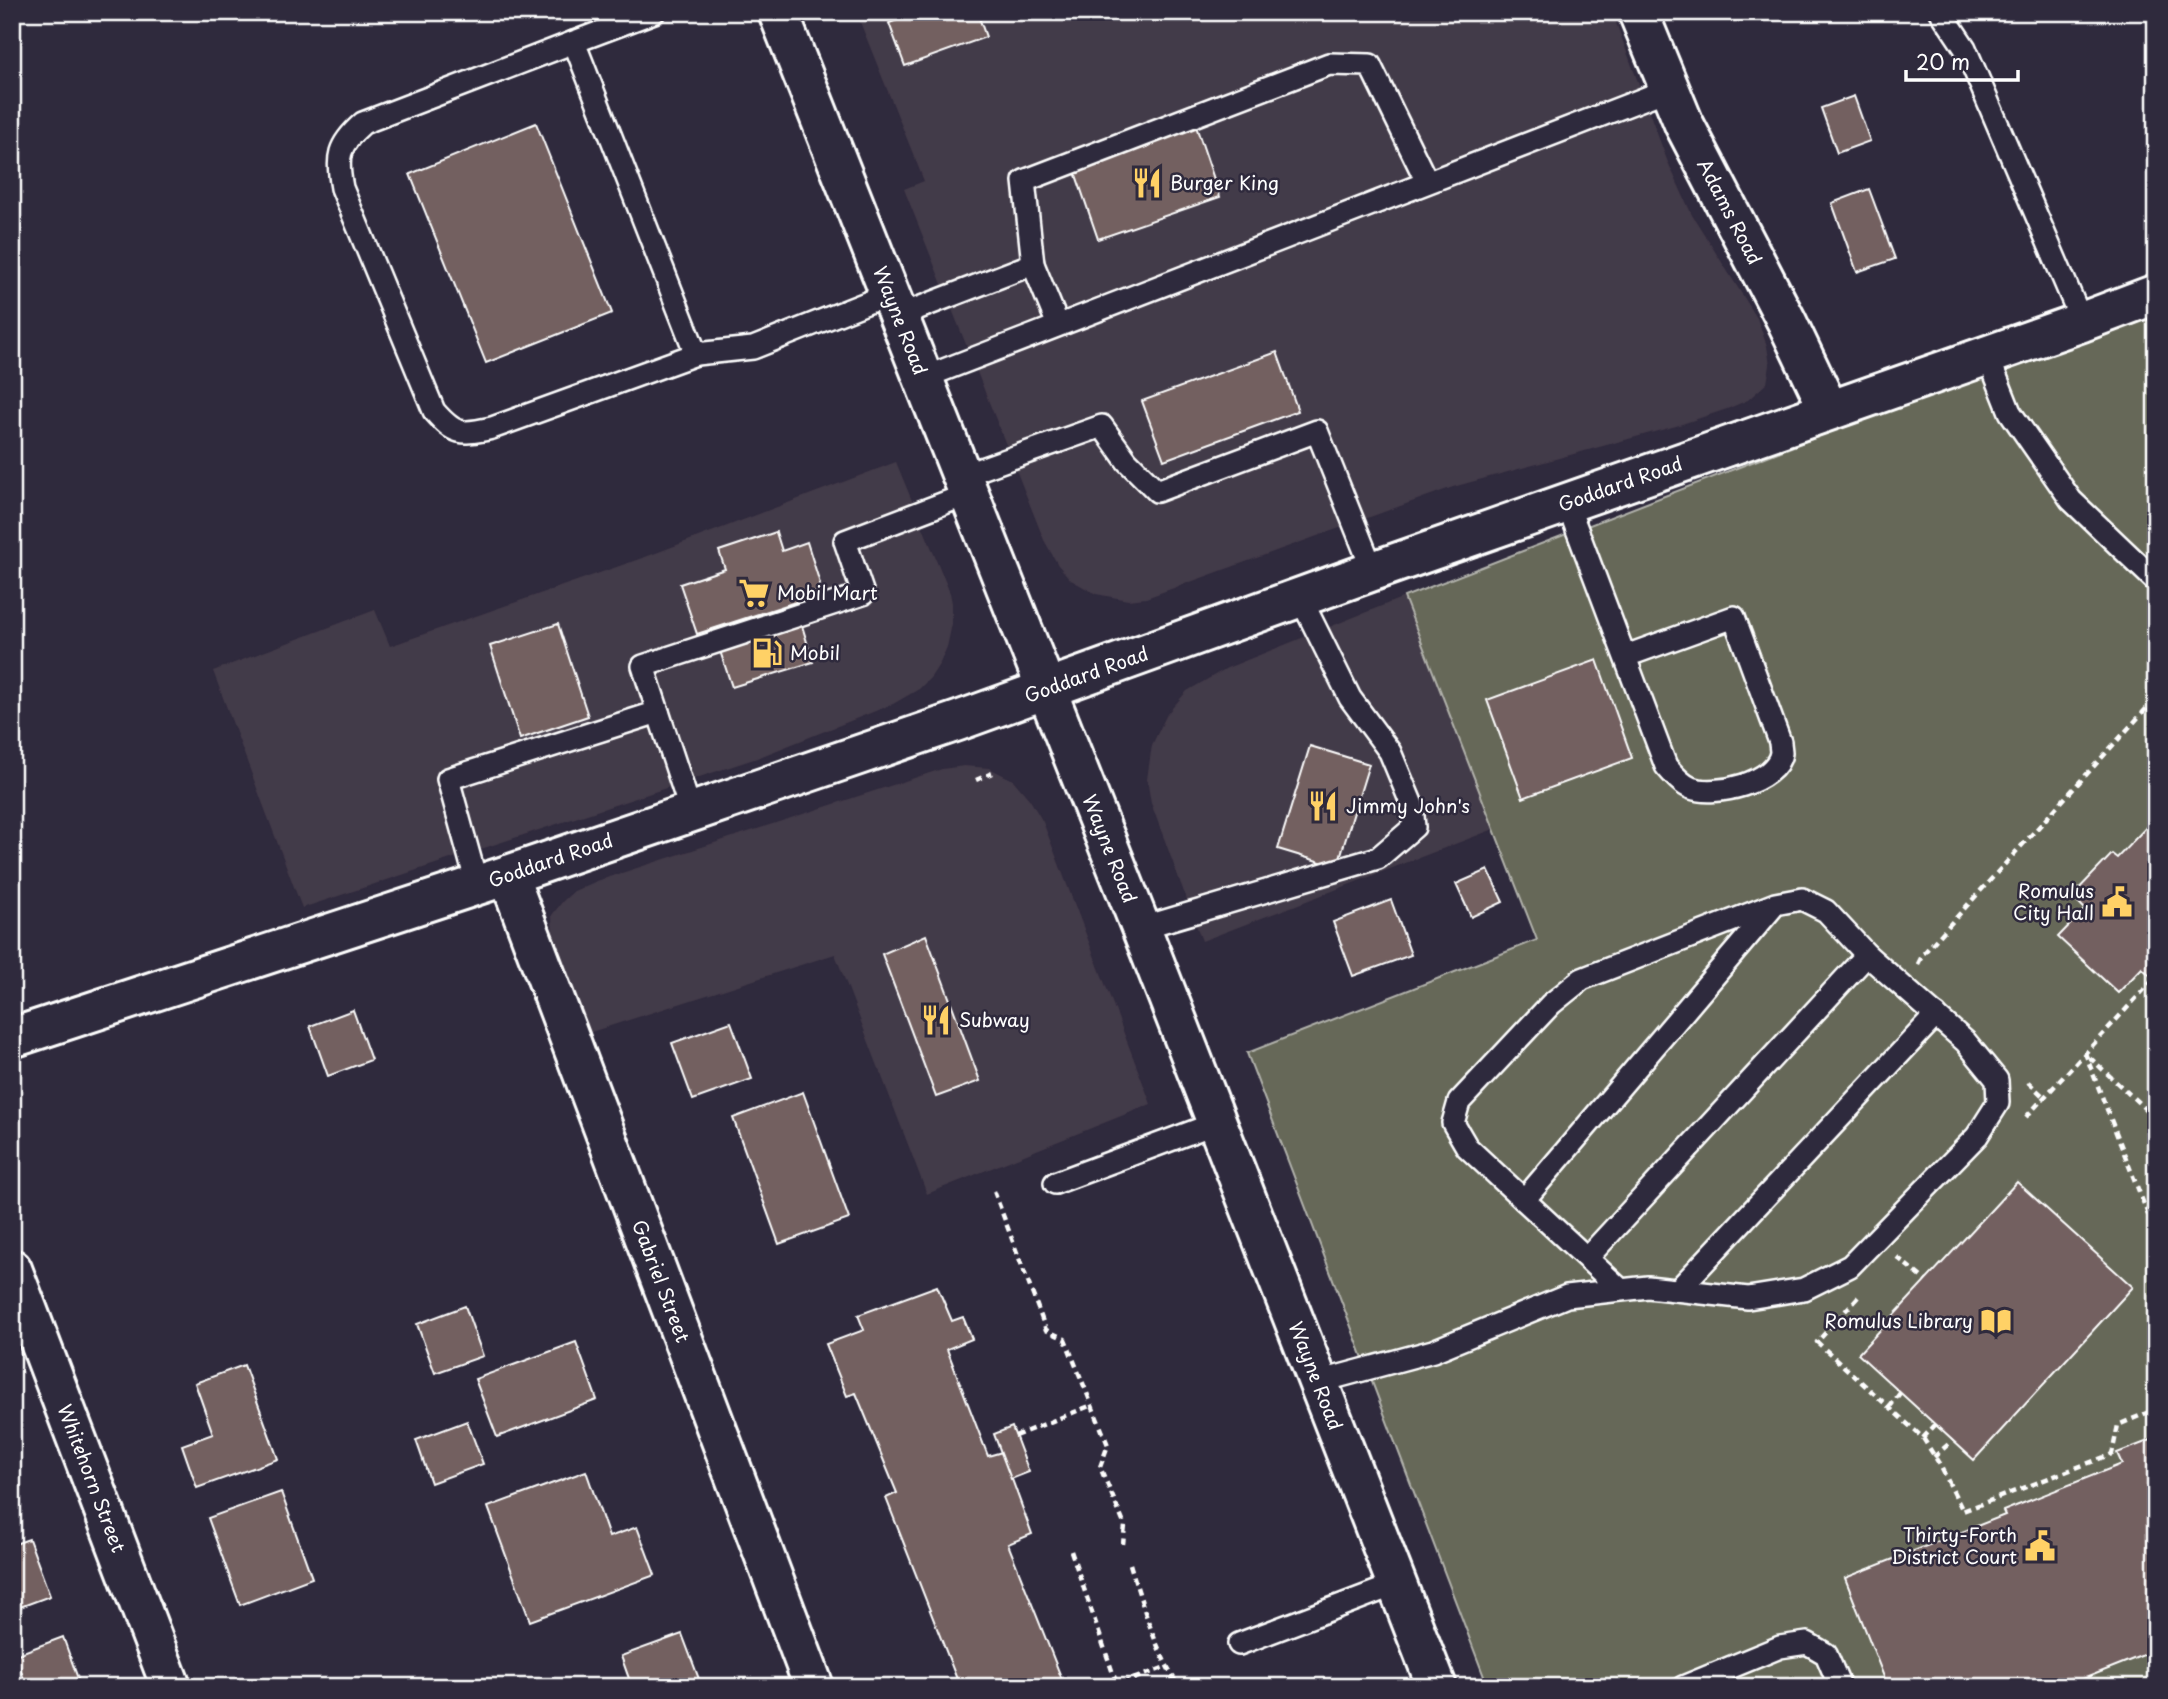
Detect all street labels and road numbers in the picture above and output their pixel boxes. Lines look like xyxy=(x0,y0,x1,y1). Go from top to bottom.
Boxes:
street label: Adams Road xyxy=(1691,153,1770,269)
street label: Wayne Road xyxy=(867,262,935,379)
street label: Goddard Road xyxy=(1554,449,1686,518)
street label: Goddard Road xyxy=(1020,638,1152,709)
street label: Wayne Road xyxy=(1076,790,1145,907)
street label: Goddard Road xyxy=(484,825,616,894)
street label: Gabriel Street xyxy=(626,1215,698,1346)
street label: Wayne Road xyxy=(1283,1317,1350,1434)
street label: Whitehorn Street xyxy=(52,1400,134,1556)

